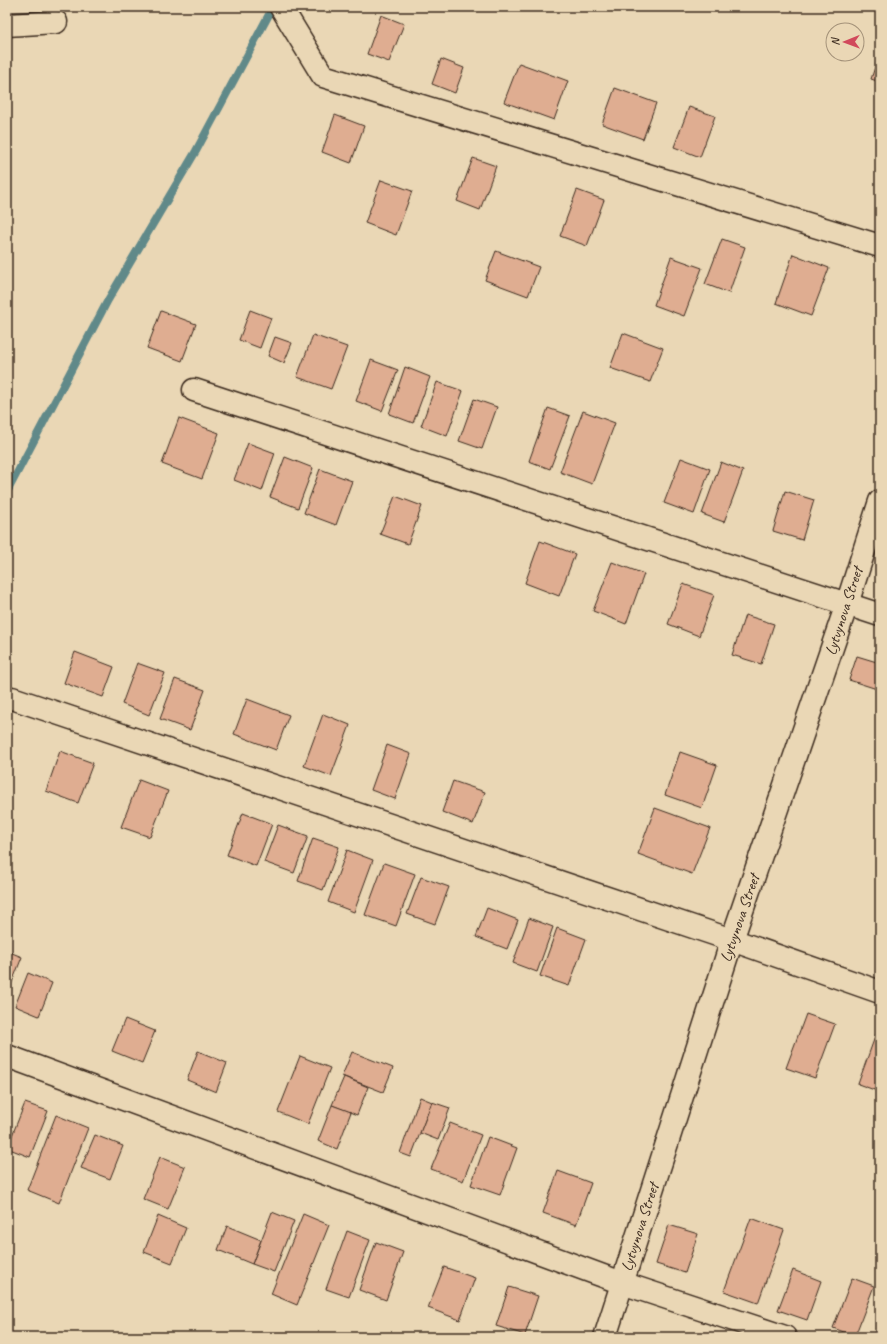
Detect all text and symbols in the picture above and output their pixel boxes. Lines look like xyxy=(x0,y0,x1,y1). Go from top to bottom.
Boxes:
north arrow xyxy=(825,22,865,62)
text: N xyxy=(828,36,842,46)
street label: Lytvynova Street xyxy=(820,562,868,657)
street label: Lytvynova Street xyxy=(716,869,765,964)
street label: Lytvynova Street xyxy=(616,1178,664,1273)

